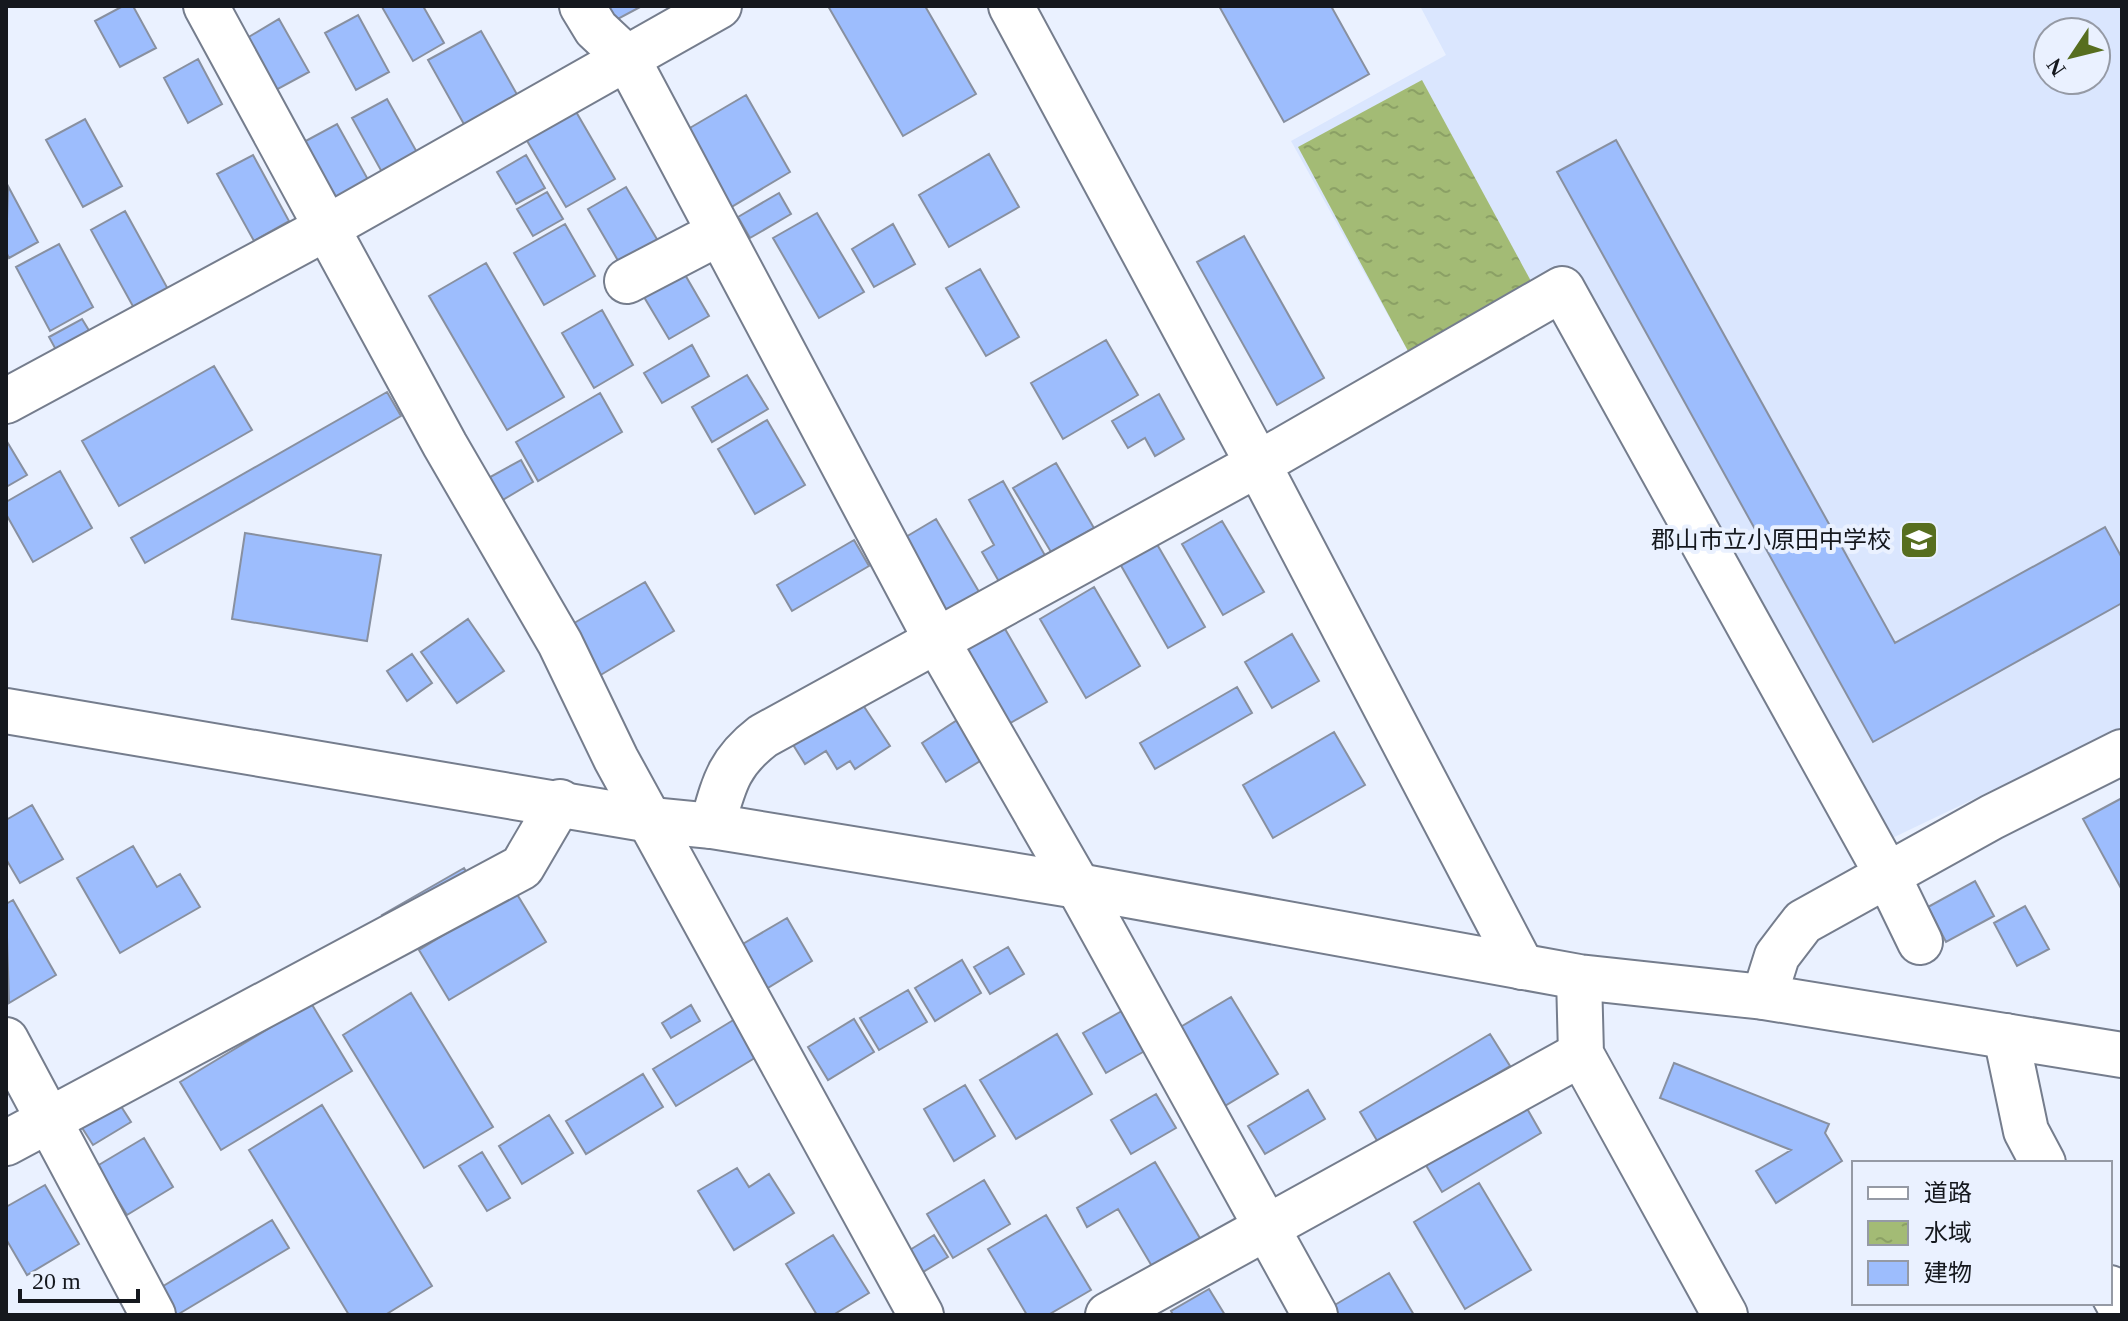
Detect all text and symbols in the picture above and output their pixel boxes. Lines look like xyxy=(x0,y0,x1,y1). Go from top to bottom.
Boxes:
north arrow xyxy=(2032,16,2112,96)
text: N xyxy=(2041,53,2071,81)
school or university icon: 郡山市立小原田中学校 xyxy=(1898,519,1940,561)
place label: 郡山市立小原田中学校 xyxy=(1651,527,1891,553)
legend xyxy=(1852,1161,2112,1305)
text: 道路 xyxy=(1924,1180,1972,1206)
text: 水域 xyxy=(1924,1220,1972,1246)
scale bar xyxy=(20,1253,138,1303)
text: 建物 xyxy=(1924,1260,1972,1286)
text: 20 m xyxy=(32,1268,81,1294)

